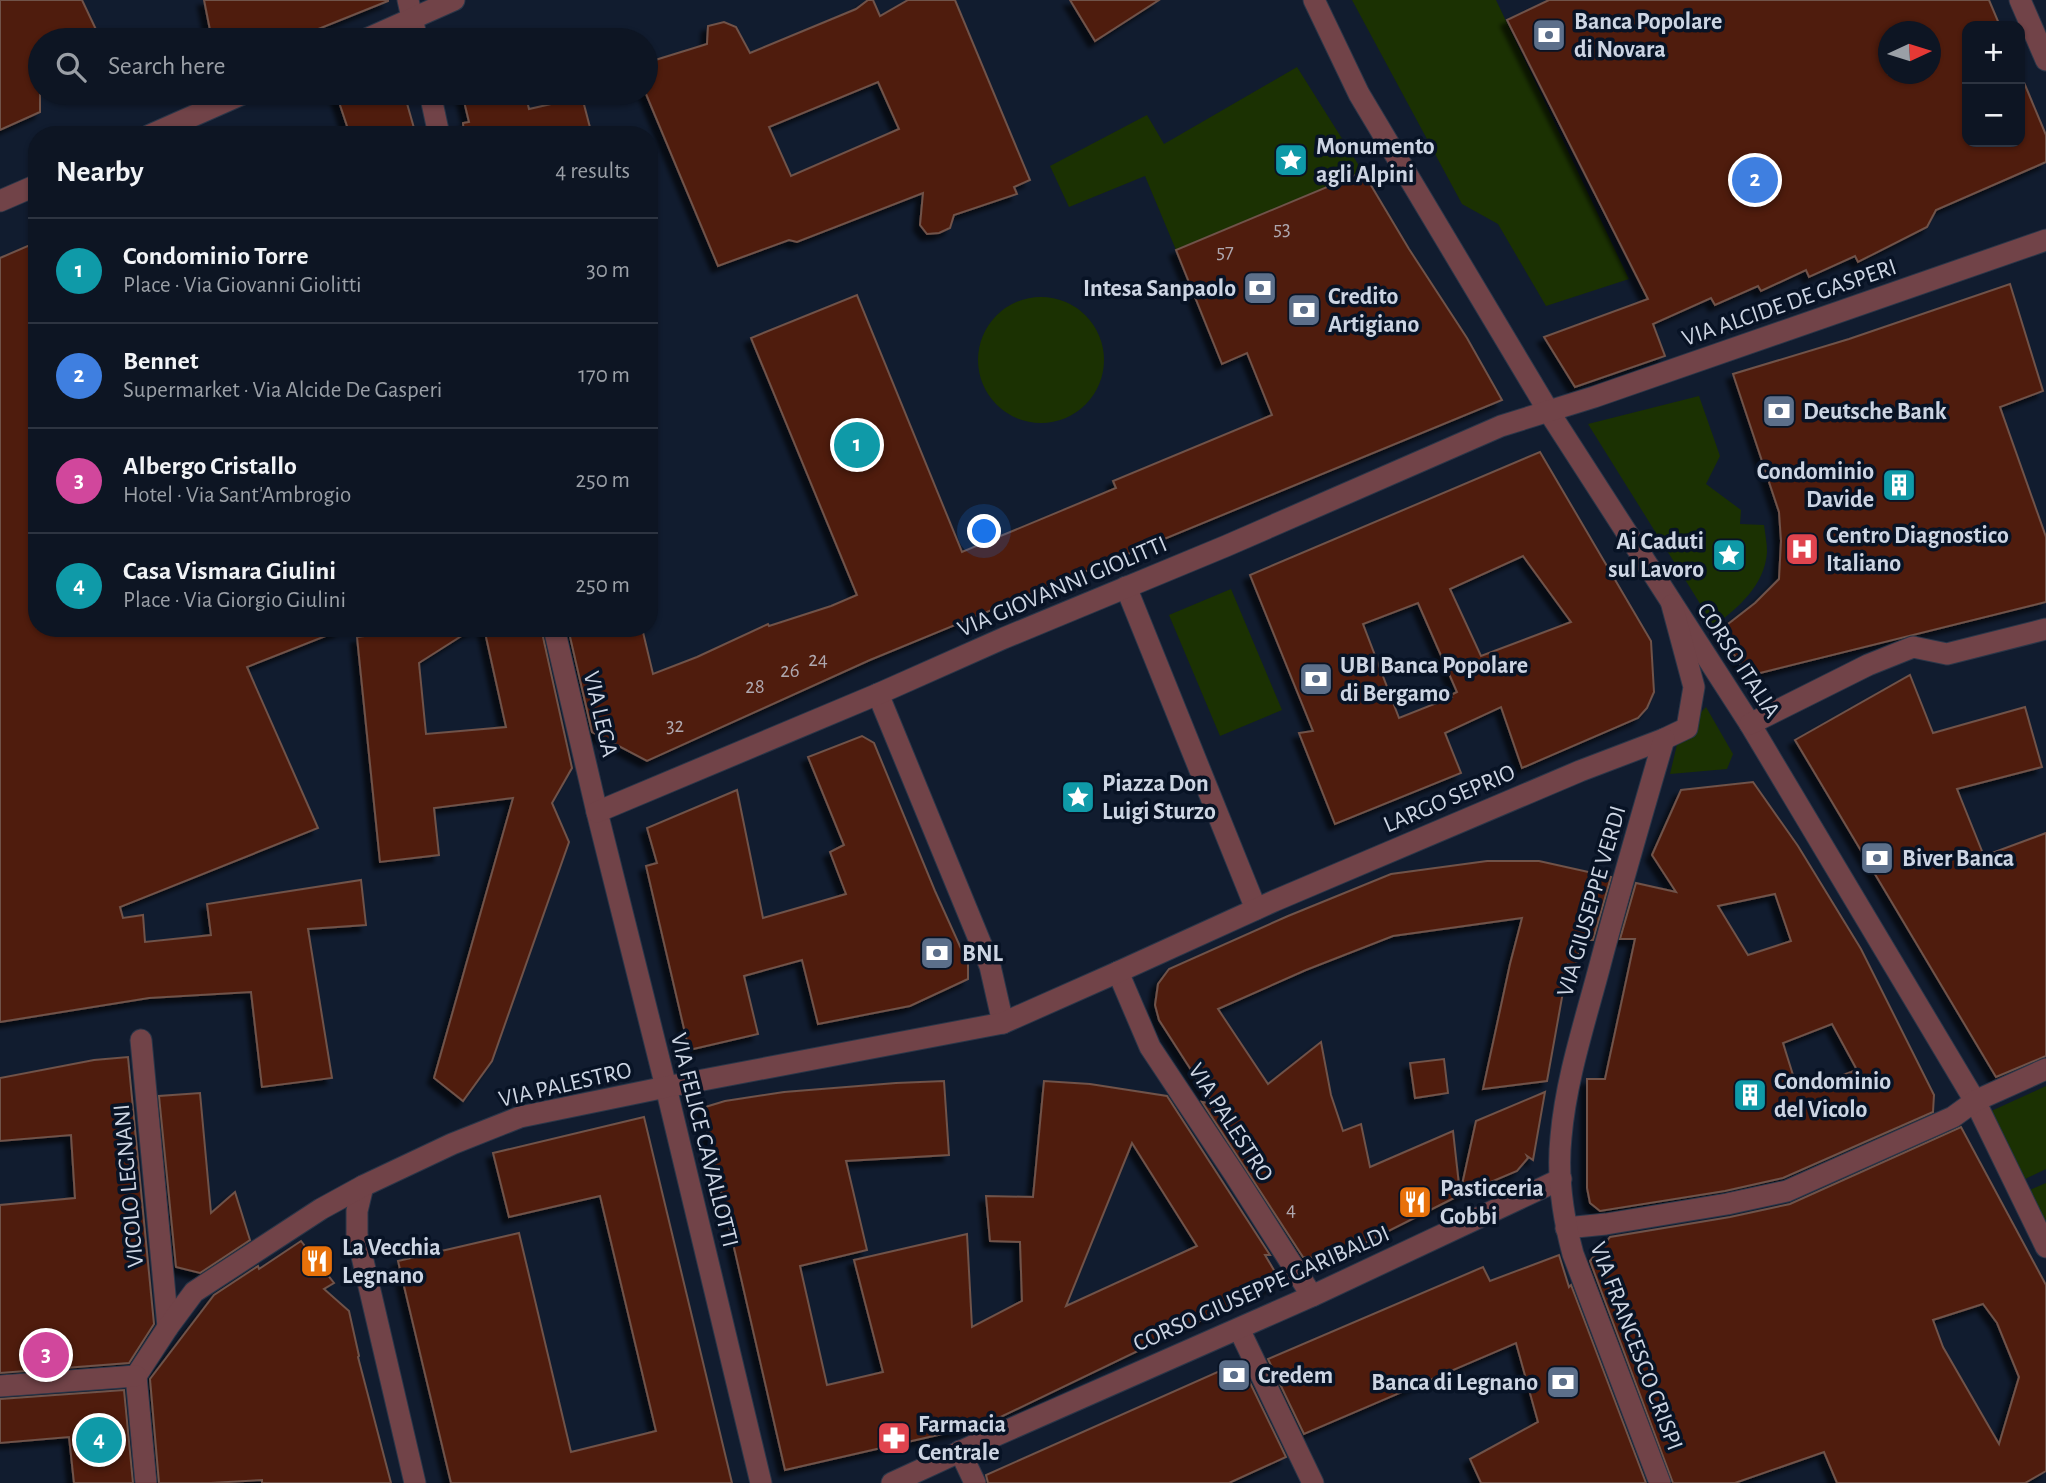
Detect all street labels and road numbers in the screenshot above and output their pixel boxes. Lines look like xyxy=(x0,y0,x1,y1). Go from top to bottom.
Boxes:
street label: VIA ALCIDE DE GASPERI xyxy=(1679,255,1900,351)
street label: VIA GIOVANNI GIOLITTI xyxy=(954,532,1171,642)
street label: CORSO ITALIA xyxy=(1692,599,1784,723)
street label: VIA LEGA xyxy=(579,669,622,760)
street label: LARGO SEPRIO xyxy=(1380,760,1519,837)
street label: VIA GIUSEPPE VERDI xyxy=(1553,803,1631,999)
street label: VIA FELICE CAVALLOTTI xyxy=(666,1031,742,1250)
street label: VIA PALESTRO xyxy=(496,1058,634,1112)
street label: VIA PALESTRO xyxy=(1183,1059,1277,1186)
street label: VICOLO LEGNANI xyxy=(110,1103,148,1269)
street label: CORSO GIUSEPPE GARIBALDI xyxy=(1130,1222,1393,1356)
street label: VIA FRANCESCO CRISPI xyxy=(1585,1239,1687,1454)

